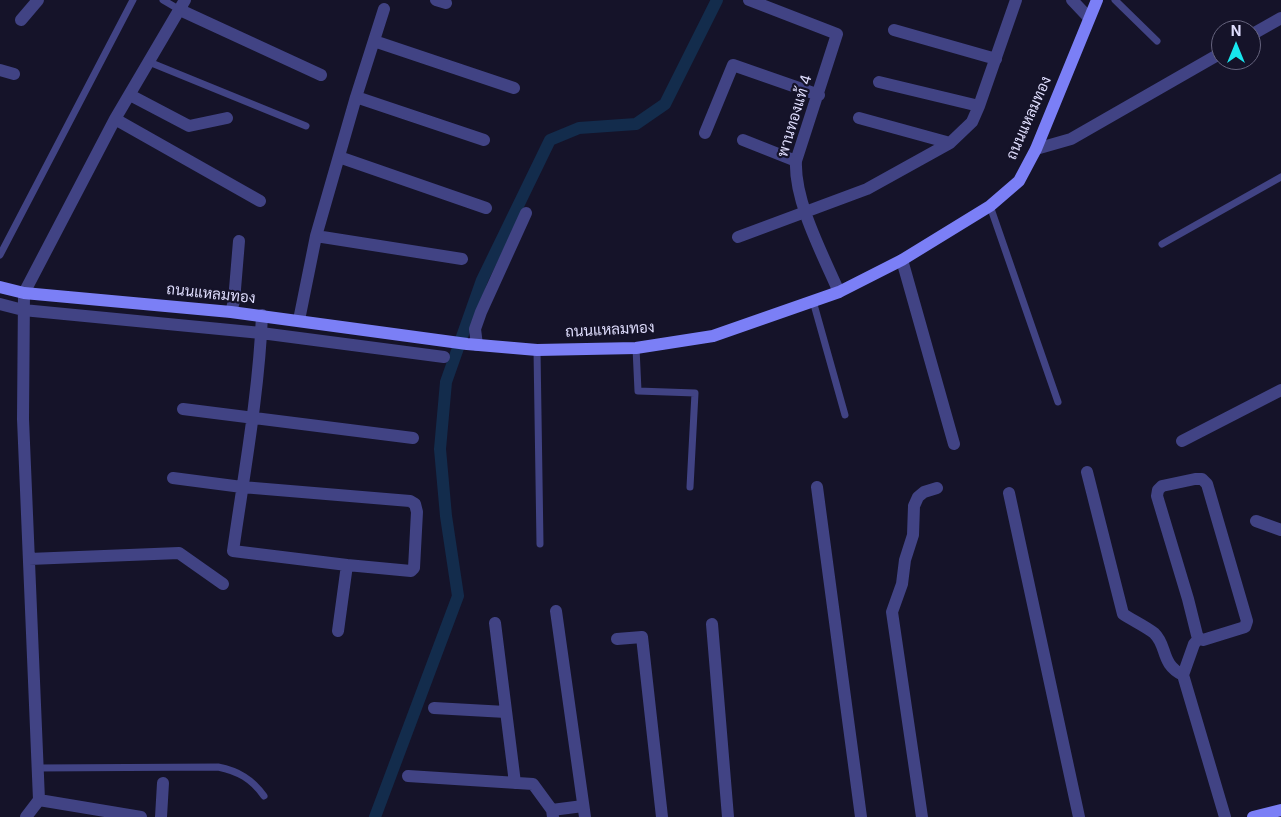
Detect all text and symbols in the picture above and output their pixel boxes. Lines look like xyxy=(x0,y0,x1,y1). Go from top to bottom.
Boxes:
north arrow xyxy=(1211,20,1261,70)
text: N xyxy=(1231,22,1241,39)
street label: พานทองแท้ 4 xyxy=(774,72,816,160)
street label: ถนนแหลมทอง xyxy=(1003,73,1055,163)
street label: ถนนแหลมทอง xyxy=(166,280,256,308)
street label: ถนนแหลมทอง xyxy=(565,319,655,341)

